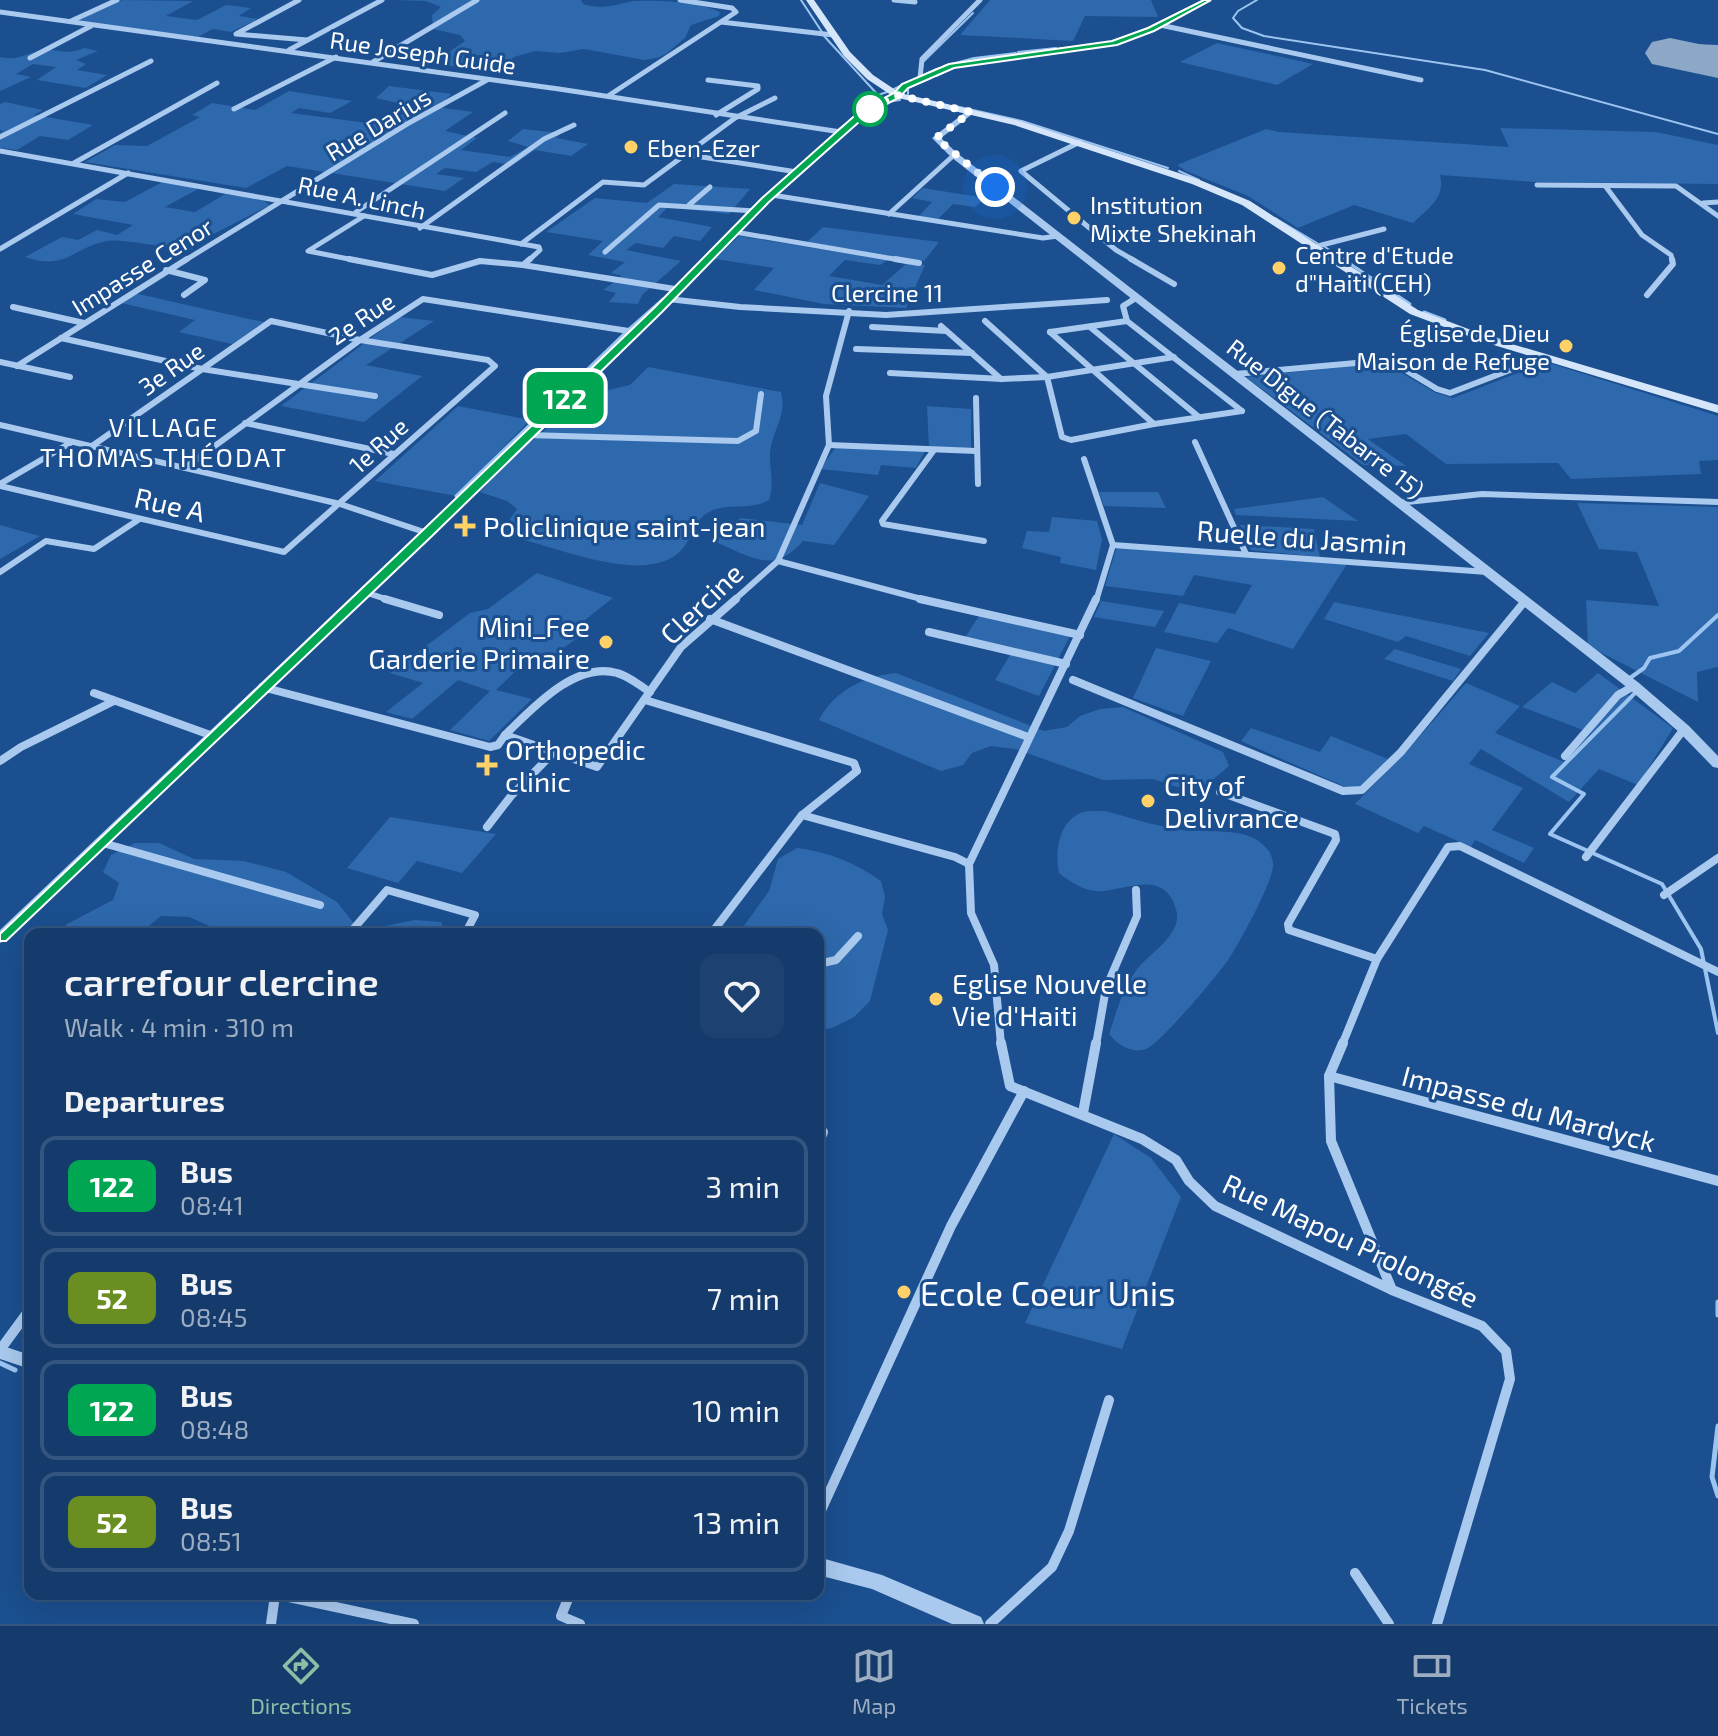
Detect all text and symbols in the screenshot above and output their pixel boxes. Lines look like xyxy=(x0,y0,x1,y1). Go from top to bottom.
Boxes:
street label: Rue Joseph Guide xyxy=(328,25,518,79)
street label: Rue Darius xyxy=(320,81,436,167)
unlabelled marker xyxy=(853,92,887,126)
place label: Eben-Ezer xyxy=(647,133,760,162)
marker: Eben-Ezer xyxy=(622,138,640,156)
your location xyxy=(975,167,1015,207)
street label: Rue A. Linch xyxy=(295,169,429,225)
place label: Institution Mixte Shekinah xyxy=(1090,190,1257,247)
marker: Institution Mixte Shekinah xyxy=(1065,209,1083,227)
street label: Impasse Cenor xyxy=(66,211,218,321)
place label: Centre d'Etude d"Haiti (CEH) xyxy=(1295,240,1454,297)
marker: Centre d'Etude d"Haiti (CEH) xyxy=(1270,259,1288,277)
street label: Clercine 11 xyxy=(831,278,943,307)
street label: 2e Rue xyxy=(323,286,399,350)
place label: Église de Dieu Maison de Refuge xyxy=(1356,318,1550,375)
street label: Rue Digue (Tabarre 15) xyxy=(1222,332,1430,504)
street label: 3e Rue xyxy=(133,335,209,401)
marker: Église de Dieu Maison de Refuge xyxy=(1557,337,1575,355)
line badge: 122 xyxy=(519,372,611,424)
text: 122 xyxy=(543,381,587,415)
district label: VILLAGE THOMAS THÉODAT xyxy=(40,411,288,472)
street label: 1e Rue xyxy=(343,411,413,479)
street label: Rue A xyxy=(131,479,209,529)
place label: Policlinique saint-jean xyxy=(483,509,766,543)
street label: Ruelle du Jasmin xyxy=(1196,513,1408,561)
marker: Policlinique saint-jean xyxy=(454,515,476,537)
street label: Clercine xyxy=(652,555,750,651)
place label: Mini_Fee Garderie Primaire xyxy=(368,609,590,675)
marker: Mini_Fee Garderie Primaire xyxy=(597,633,615,651)
place label: Orthopedic clinic xyxy=(505,732,646,798)
marker: Orthopedic clinic xyxy=(476,754,498,776)
place label: City of Delivrance xyxy=(1164,768,1299,834)
marker: City of Delivrance xyxy=(1139,792,1157,810)
button: heart xyxy=(700,954,784,1038)
text: carrefour clercine xyxy=(64,958,379,1004)
place label: Eglise Nouvelle Vie d'Haiti xyxy=(952,966,1147,1032)
marker: Eglise Nouvelle Vie d'Haiti xyxy=(927,990,945,1008)
text: Walk · 4 min · 310 m xyxy=(64,1011,294,1042)
street label: Impasse du Mardyck xyxy=(1399,1058,1659,1158)
text: Departures xyxy=(64,1082,225,1118)
text: Bus xyxy=(180,1153,233,1189)
street label: Rue Mapou Prolongée xyxy=(1218,1166,1484,1314)
text: 3 min xyxy=(705,1168,780,1204)
text: 122 xyxy=(90,1169,134,1203)
text: 08:41 xyxy=(180,1189,244,1220)
text: Bus xyxy=(180,1265,233,1301)
place label: Ecole Coeur Unis xyxy=(920,1272,1176,1313)
text: 7 min xyxy=(707,1280,780,1316)
text: 52 xyxy=(96,1281,128,1315)
marker: Ecole Coeur Unis xyxy=(895,1283,913,1301)
text: 08:45 xyxy=(180,1301,248,1332)
text: Bus xyxy=(180,1377,233,1413)
text: 10 min xyxy=(692,1392,780,1428)
text: 122 xyxy=(90,1393,134,1427)
text: 08:48 xyxy=(180,1413,249,1444)
text: Bus xyxy=(180,1489,233,1525)
text: 13 min xyxy=(694,1504,780,1540)
text: 52 xyxy=(96,1505,128,1539)
text: 08:51 xyxy=(180,1525,242,1556)
tab: Directions xyxy=(250,1644,352,1718)
tab: Map xyxy=(852,1644,896,1718)
tab: Tickets xyxy=(1397,1644,1468,1718)

